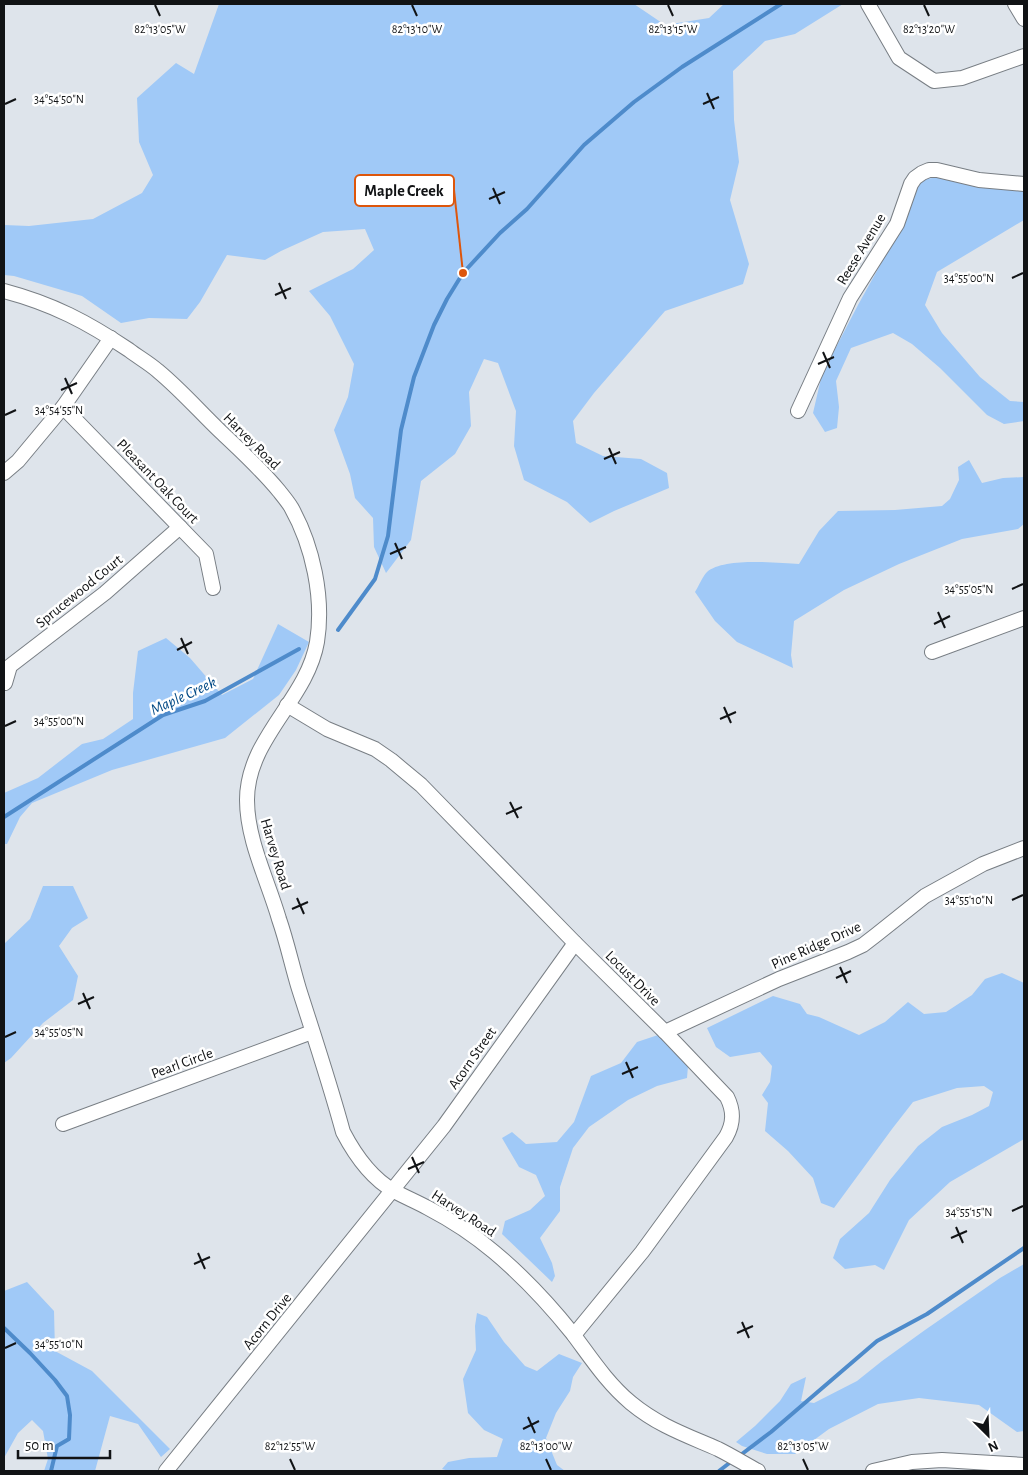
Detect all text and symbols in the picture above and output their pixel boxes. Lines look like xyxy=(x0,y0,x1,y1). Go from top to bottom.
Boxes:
text: 82°13'05"W xyxy=(134,23,186,35)
text: 82°13'10"W xyxy=(392,23,443,35)
text: 82°13'15"W xyxy=(648,23,698,35)
text: 82°13'20"W xyxy=(903,23,955,35)
text: 34°54'50"N xyxy=(34,93,84,105)
callout: Maple Creek xyxy=(355,175,454,206)
text: Maple Creek xyxy=(364,183,444,199)
street label: Reese Avenue xyxy=(834,211,889,288)
text: 34°55'00"N xyxy=(944,272,994,284)
text: 34°54'55"N xyxy=(35,404,83,416)
street label: Harvey Road xyxy=(220,410,283,473)
street label: Pleasant Oak Court xyxy=(114,436,202,526)
street label: Sprucewood Court xyxy=(33,552,126,631)
text: 34°55'05"N xyxy=(944,583,994,595)
water label: Maple Creek xyxy=(148,674,219,719)
text: 34°55'00"N xyxy=(34,715,84,727)
street label: Harvey Road xyxy=(258,817,294,892)
text: 34°55'10"N xyxy=(945,894,993,906)
street label: Pine Ridge Drive xyxy=(769,919,863,972)
street label: Locust Drive xyxy=(602,948,663,1009)
street label: Acorn Street xyxy=(446,1024,499,1092)
text: 34°55'05"N xyxy=(34,1026,84,1038)
street label: Pearl Circle xyxy=(149,1045,215,1082)
street label: Harvey Road xyxy=(429,1187,499,1240)
text: 34°55'15"N xyxy=(946,1206,992,1218)
street label: Acorn Drive xyxy=(240,1290,295,1352)
text: 34°55'10"N xyxy=(35,1338,83,1350)
north arrow xyxy=(963,1410,1013,1460)
scale bar xyxy=(18,1428,110,1460)
text: 50 m xyxy=(25,1438,54,1453)
text: N xyxy=(986,1438,1000,1454)
text: 82°12'55"W xyxy=(265,1440,316,1452)
text: 82°13'00"W xyxy=(520,1440,573,1452)
text: 82°13'05"W xyxy=(777,1440,829,1452)

